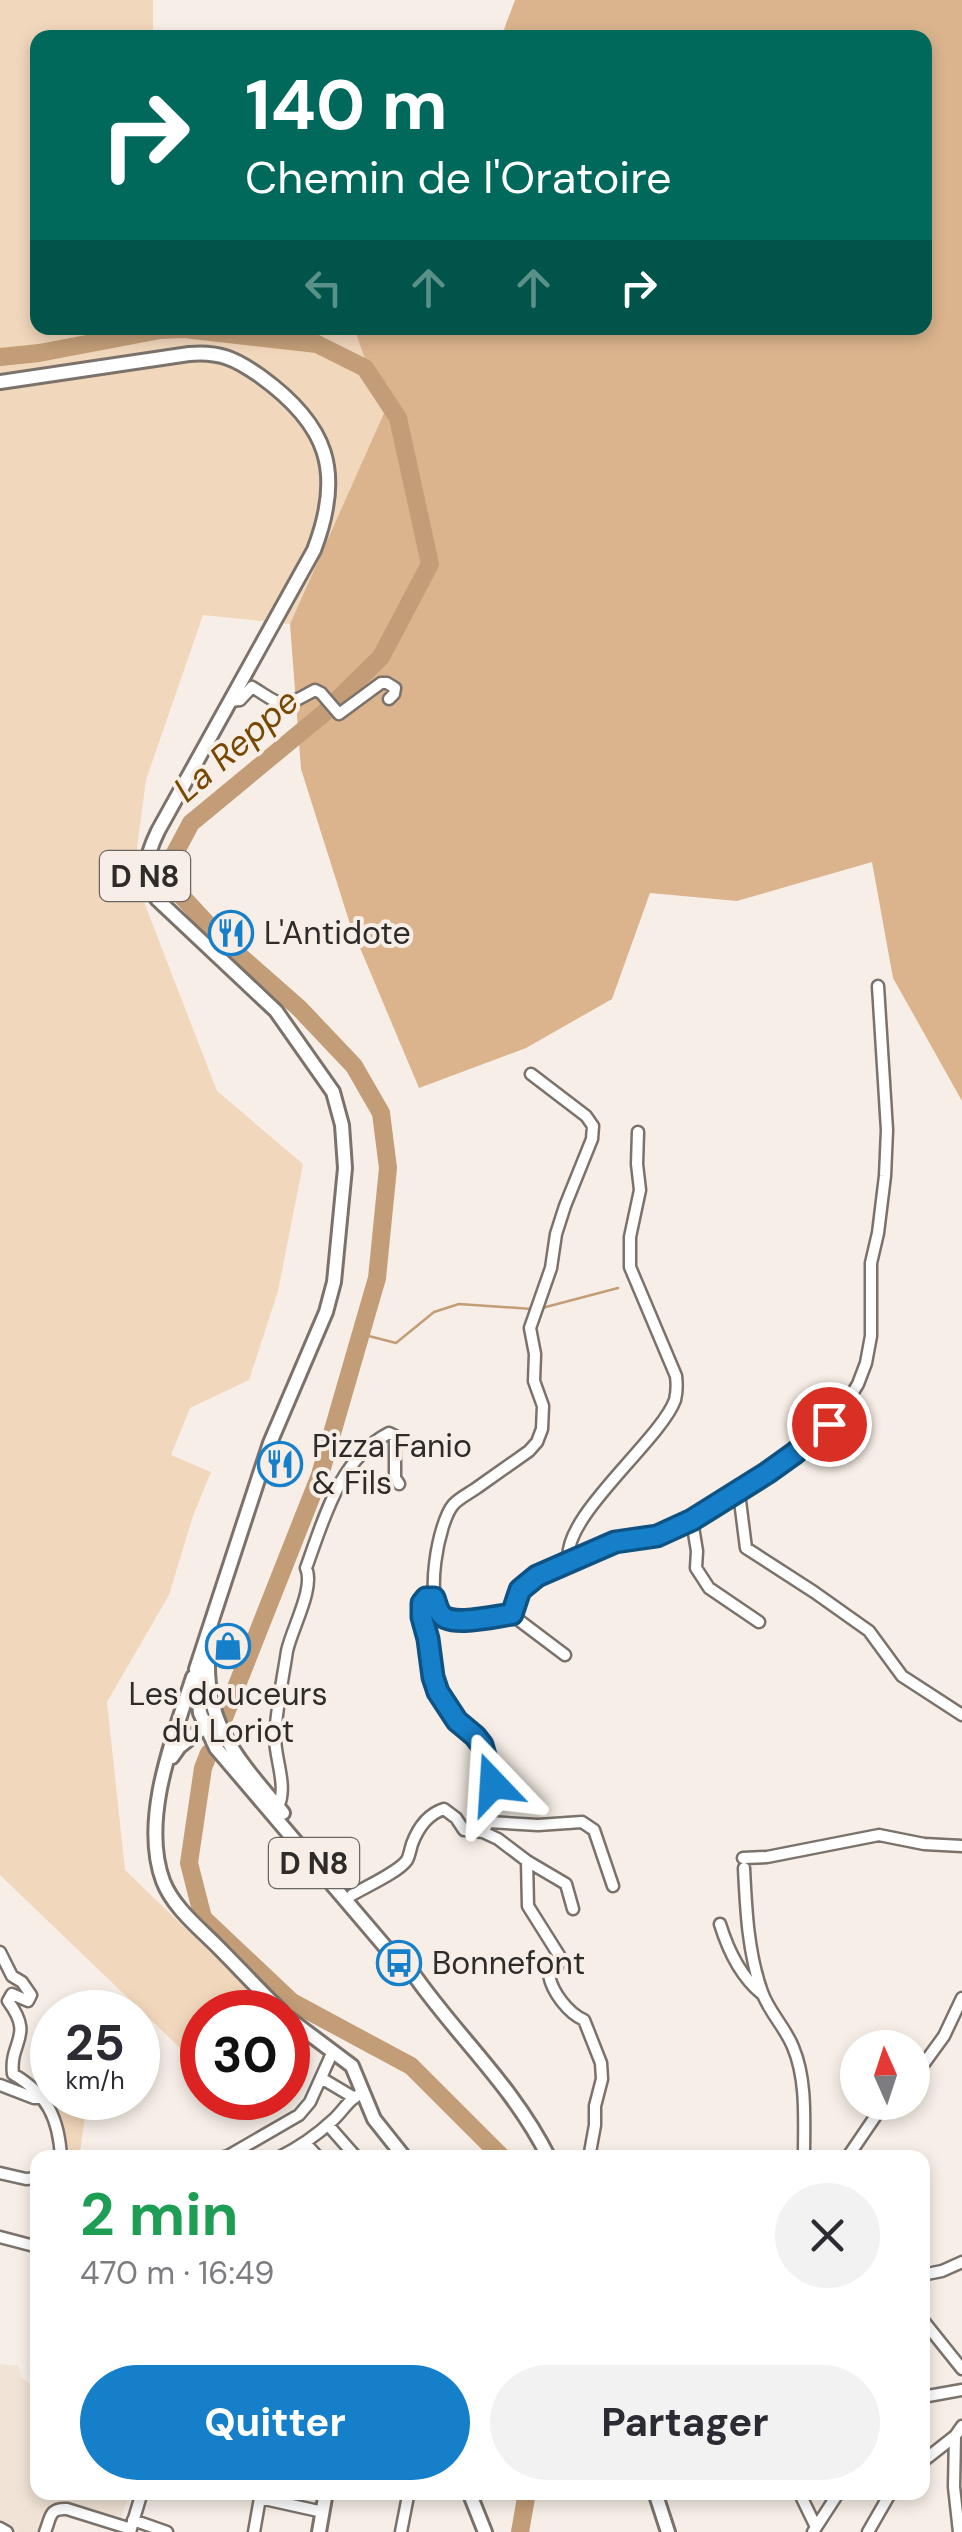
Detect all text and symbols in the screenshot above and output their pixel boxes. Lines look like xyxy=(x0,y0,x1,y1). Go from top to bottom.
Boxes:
text: 140 m xyxy=(245,60,448,151)
icon: right xyxy=(80,70,210,200)
text: Chemin de l'Oratoire xyxy=(245,148,672,207)
icon: left xyxy=(296,260,351,315)
icon: ahead xyxy=(401,260,456,315)
icon: ahead xyxy=(506,260,561,315)
icon: right xyxy=(611,260,666,315)
water label: La Reppe xyxy=(164,678,308,812)
road number: D N8 xyxy=(100,851,190,901)
restaurant icon: L'Antidote xyxy=(208,910,254,956)
place label: L'Antidote xyxy=(264,912,411,954)
pin xyxy=(787,1382,872,1467)
icon: arrive xyxy=(802,1397,857,1452)
place label: Pizza Fanio & Fils xyxy=(312,1425,472,1504)
restaurant icon: Pizza Fanio & Fils xyxy=(257,1441,303,1487)
shop icon: Les douceurs du Loriot xyxy=(205,1623,251,1669)
place label: Les douceurs du Loriot xyxy=(128,1673,328,1752)
position arrow xyxy=(441,1732,545,1836)
road number: D N8 xyxy=(269,1838,359,1888)
bus stop icon: Bonnefont xyxy=(376,1940,422,1986)
place label: Bonnefont xyxy=(432,1942,585,1984)
speed limit sign: 30 xyxy=(180,1990,310,2120)
text: 25 xyxy=(65,2010,125,2076)
north arrow xyxy=(840,2030,930,2120)
map controls xyxy=(840,2030,930,2120)
text: km/h xyxy=(65,2064,125,2097)
text: 2 min xyxy=(80,2175,239,2254)
button: close xyxy=(775,2183,880,2288)
text: 470 m · 16:49 xyxy=(80,2252,274,2294)
button: Quitter xyxy=(80,2365,470,2480)
button: Partager xyxy=(490,2365,880,2480)

